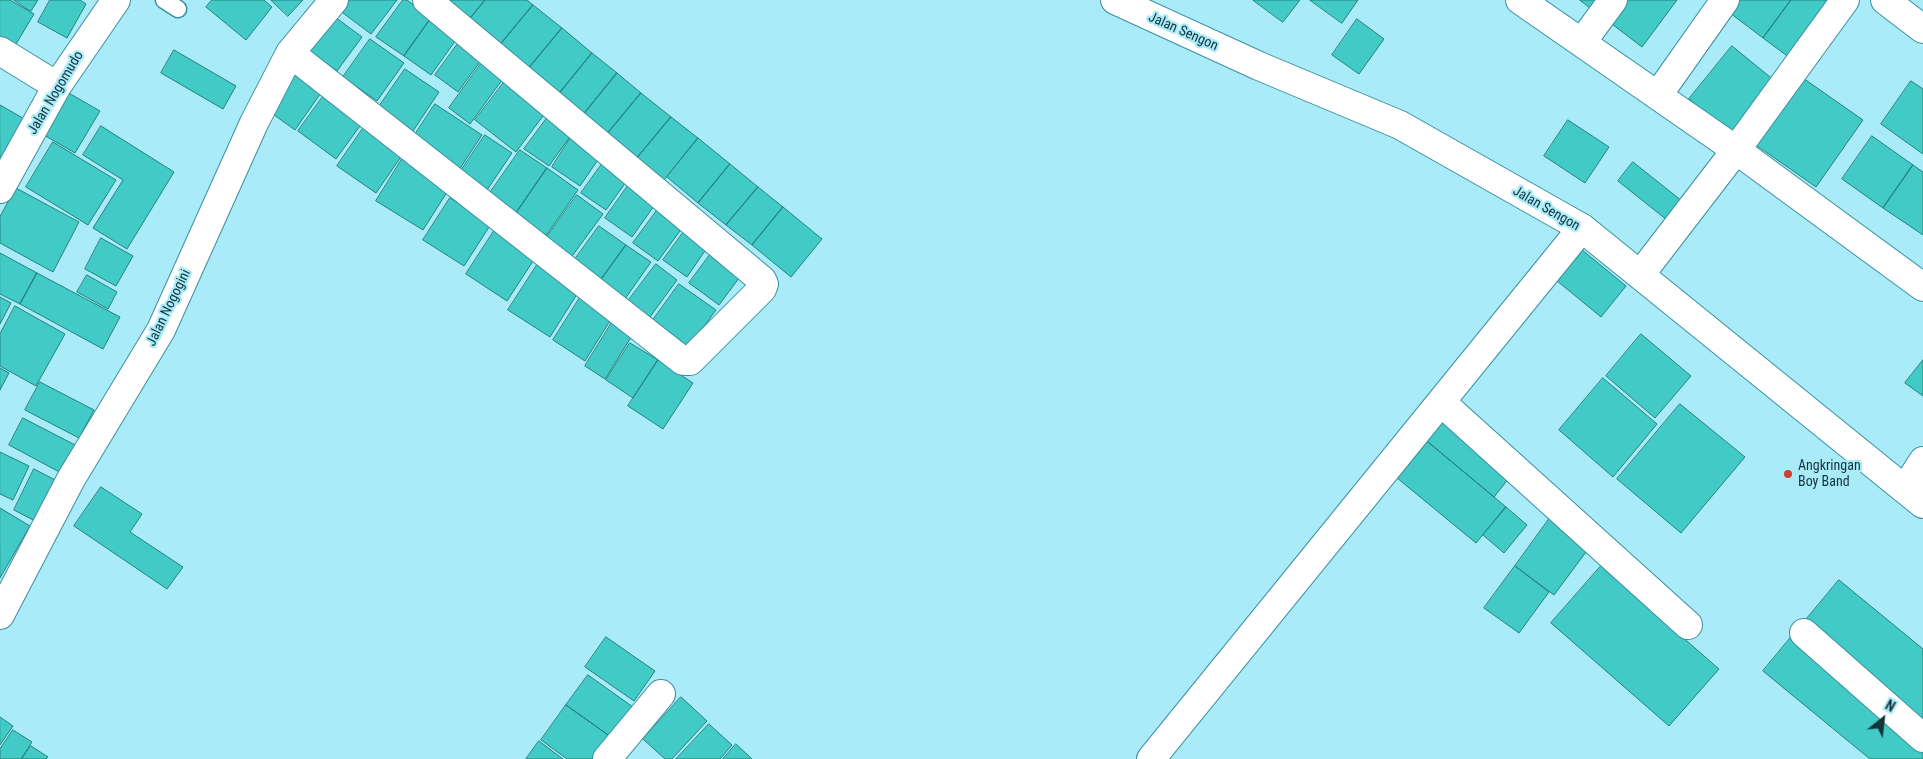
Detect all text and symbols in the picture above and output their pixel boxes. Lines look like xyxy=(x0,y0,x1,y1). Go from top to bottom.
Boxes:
street label: Jalan Sengon xyxy=(1145,9,1221,55)
street label: Jalan Nogomudo xyxy=(25,48,87,138)
street label: Jalan Sengon xyxy=(1509,183,1583,235)
street label: Jalan Nogogini xyxy=(143,267,195,349)
place label: Angkringan Boy Band xyxy=(1798,458,1861,491)
marker: Angkringan Boy Band xyxy=(1782,468,1794,480)
north arrow xyxy=(1858,694,1908,744)
text: N xyxy=(1883,697,1898,715)

